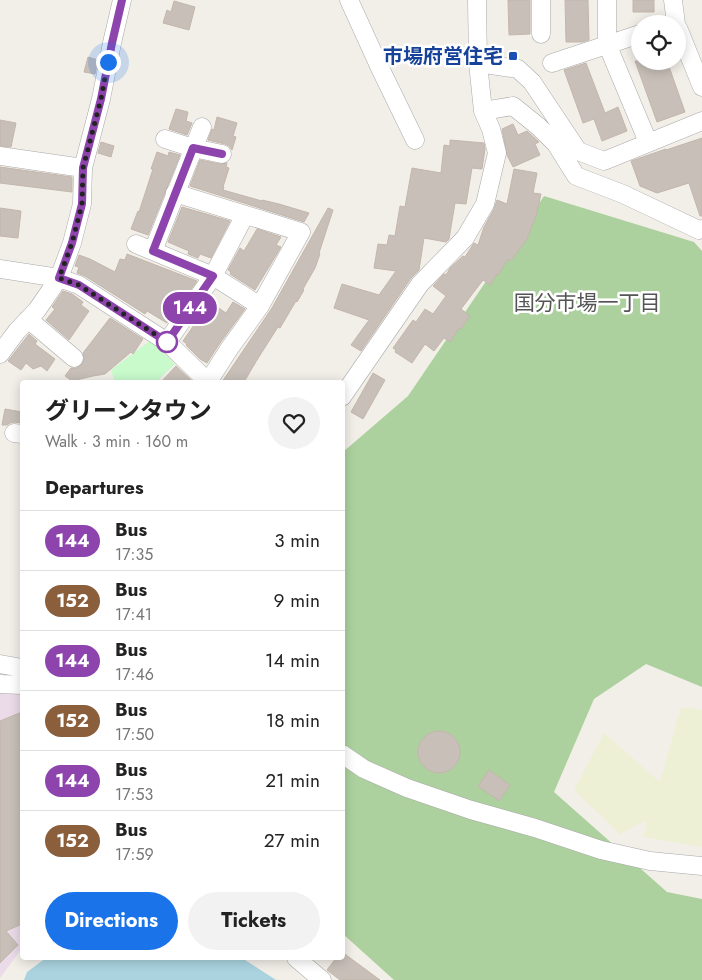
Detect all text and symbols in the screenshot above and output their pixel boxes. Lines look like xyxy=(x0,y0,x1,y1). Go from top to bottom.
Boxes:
map controls xyxy=(631,15,686,70)
button: locate xyxy=(631,15,686,70)
place label: 市場府営住宅 xyxy=(383,42,503,71)
your location xyxy=(96,50,121,75)
marker: 市場府営住宅 xyxy=(507,50,519,62)
district label: 国分市場一丁目 xyxy=(514,288,661,318)
line badge: 144 xyxy=(161,292,219,324)
text: 144 xyxy=(173,295,207,321)
unlabelled marker xyxy=(156,331,178,353)
text: グリーンタウン xyxy=(45,393,212,428)
button: heart xyxy=(268,397,320,449)
text: Walk · 3 min · 160 m xyxy=(45,430,188,453)
text: Departures xyxy=(45,474,144,501)
text: Bus xyxy=(115,516,147,543)
text: 3 min xyxy=(274,527,320,554)
text: 144 xyxy=(55,528,90,554)
text: 17:35 xyxy=(115,543,153,566)
text: Bus xyxy=(115,576,147,603)
text: 9 min xyxy=(274,587,320,614)
text: 152 xyxy=(56,588,89,614)
text: 17:41 xyxy=(115,603,152,626)
text: Bus xyxy=(115,636,147,663)
text: 14 min xyxy=(265,647,320,674)
text: 144 xyxy=(55,648,90,674)
text: 17:46 xyxy=(115,663,154,686)
text: Bus xyxy=(115,696,147,723)
text: 18 min xyxy=(266,707,320,734)
text: 152 xyxy=(56,708,89,734)
text: 17:50 xyxy=(115,723,154,746)
text: Bus xyxy=(115,756,147,783)
text: 21 min xyxy=(265,767,320,794)
text: 144 xyxy=(55,768,90,794)
text: 17:53 xyxy=(115,783,153,806)
text: Bus xyxy=(115,816,147,843)
text: 27 min xyxy=(264,827,320,854)
text: 152 xyxy=(56,828,89,854)
text: 17:59 xyxy=(115,843,154,866)
button: Directions xyxy=(45,892,178,950)
button: Tickets xyxy=(188,892,320,950)

